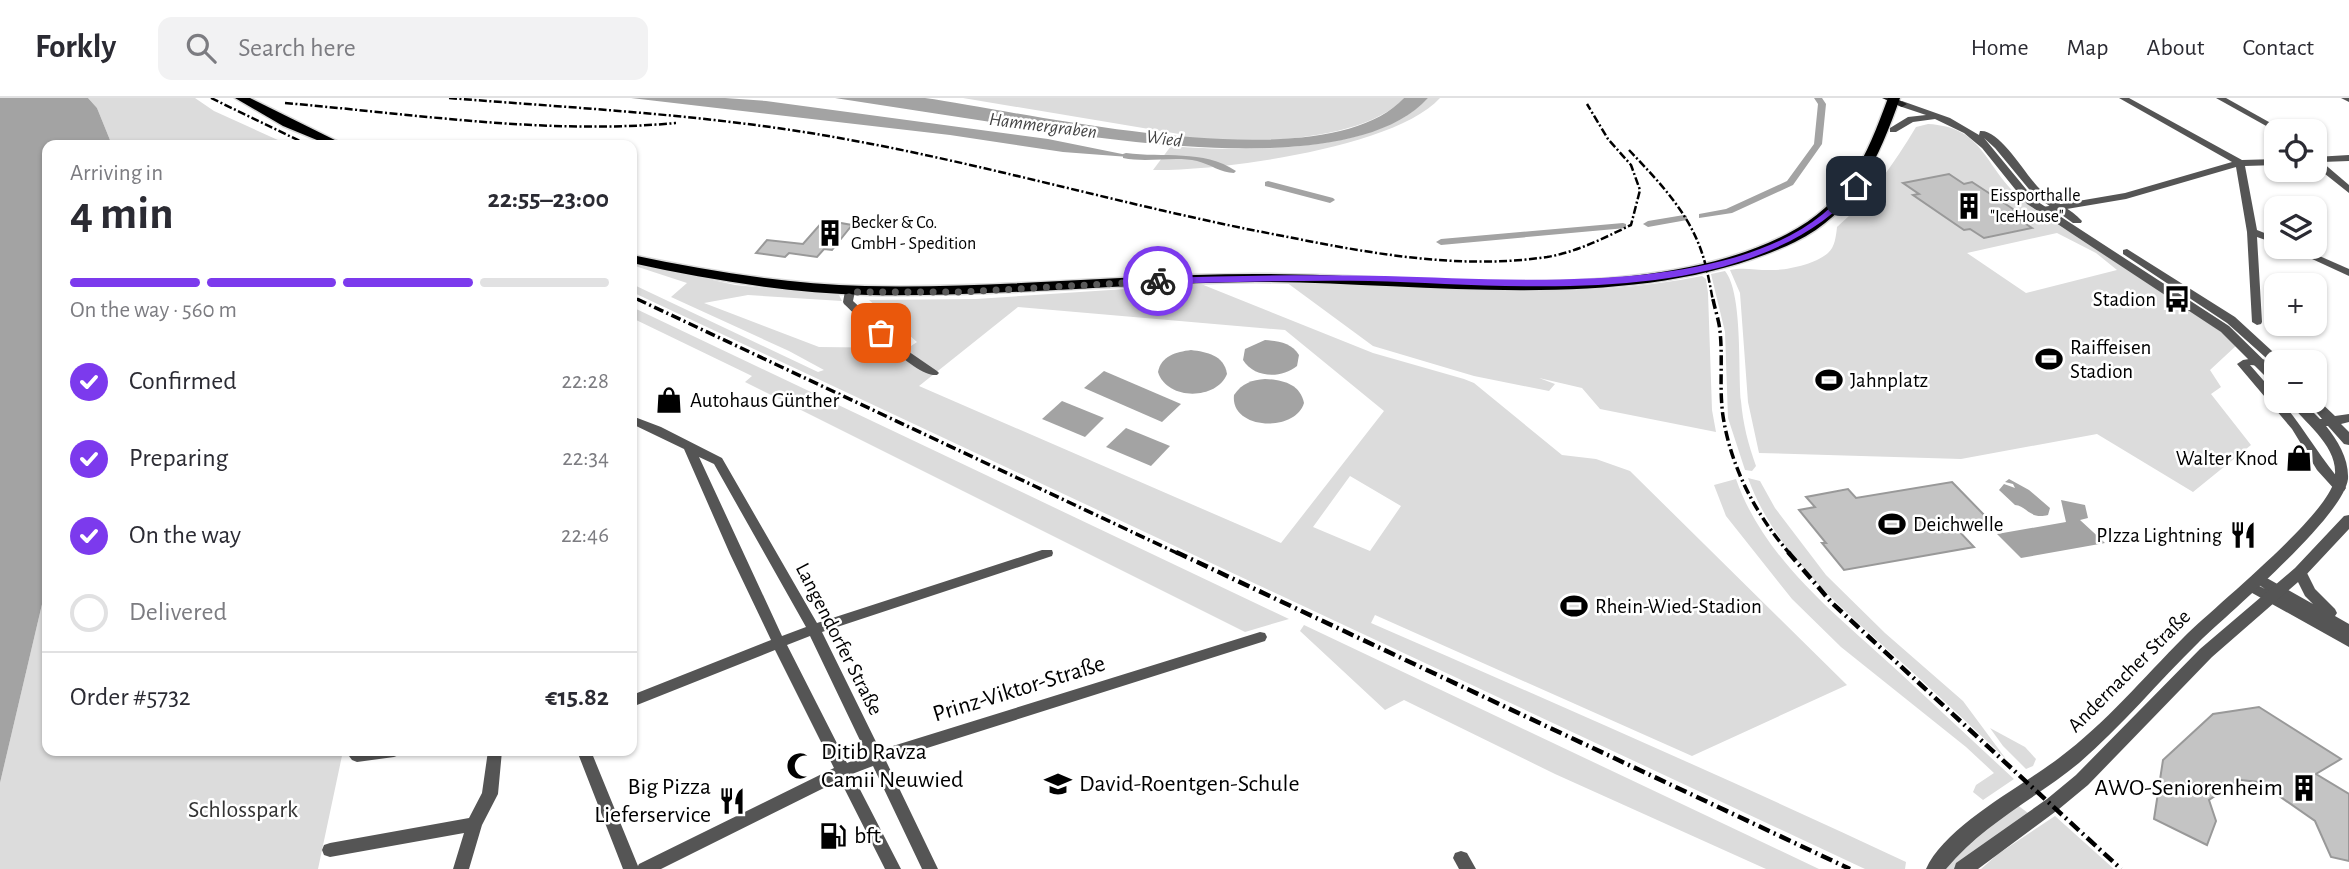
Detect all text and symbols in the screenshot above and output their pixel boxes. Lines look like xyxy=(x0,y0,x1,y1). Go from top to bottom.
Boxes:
search box xyxy=(158,17,648,80)
icon: search xyxy=(182,29,220,67)
text: Forkly xyxy=(35,31,116,64)
text: Search here xyxy=(238,35,356,61)
text: Home xyxy=(1971,36,2029,60)
text: Map xyxy=(2067,36,2109,60)
text: About xyxy=(2147,36,2204,60)
text: Contact xyxy=(2242,36,2314,60)
water label: Hammergraben xyxy=(988,110,1098,142)
map controls xyxy=(2264,119,2327,413)
button: locate xyxy=(2264,119,2327,182)
water label: Wied xyxy=(1145,127,1184,151)
pin xyxy=(1826,156,1886,216)
text: Arriving in xyxy=(70,162,163,185)
icon: home xyxy=(1837,167,1875,205)
text: 22:55–23:00 xyxy=(488,186,609,212)
place label: Eissporthalle "IceHouse" xyxy=(1990,187,2081,226)
text: 4 min xyxy=(70,191,174,237)
building icon: Eissporthalle "IceHouse" xyxy=(1954,191,1984,221)
button: layers xyxy=(2264,196,2327,259)
place label: Becker & Co. GmbH - Spedition xyxy=(851,214,976,253)
building icon: Becker & Co. GmbH - Spedition xyxy=(815,218,845,248)
courier xyxy=(1123,246,1193,316)
icon: bike xyxy=(1139,262,1177,300)
button: + xyxy=(2264,273,2327,336)
bus stop icon: Stadion xyxy=(2162,284,2192,314)
place label: Stadion xyxy=(2093,289,2156,310)
text: On the way · 560 m xyxy=(70,299,237,322)
pin xyxy=(851,303,911,363)
icon: bag xyxy=(862,314,900,352)
place label: Raiffeisen Stadion xyxy=(2070,337,2151,382)
sports icon: Raiffeisen Stadion xyxy=(2034,344,2064,374)
button: − xyxy=(2264,350,2327,413)
icon: check xyxy=(70,363,108,401)
sports icon: Jahnplatz xyxy=(1814,365,1844,395)
text: Confirmed xyxy=(129,368,237,394)
text: 22:28 xyxy=(561,370,609,393)
place label: Jahnplatz xyxy=(1850,370,1928,391)
shop icon: Autohaus Günther xyxy=(654,385,684,415)
place label: Autohaus Günther xyxy=(690,390,840,411)
icon: check xyxy=(70,440,108,478)
shop icon: Walter Knod xyxy=(2284,443,2314,473)
text: Preparing xyxy=(129,445,228,471)
text: 22:34 xyxy=(562,447,609,470)
place label: Walter Knod xyxy=(2176,448,2278,469)
sports icon: Deichwelle xyxy=(1877,509,1907,539)
place label: Deichwelle xyxy=(1913,514,2004,535)
icon: check xyxy=(70,517,108,555)
restaurant icon: PIzza Lightning xyxy=(2228,520,2258,550)
text: On the way xyxy=(129,522,241,548)
text: 22:46 xyxy=(561,524,609,547)
place label: PIzza Lightning xyxy=(2096,525,2223,546)
street label: Langendorfer Straße xyxy=(792,560,886,718)
sports icon: Rhein-Wied-Stadion xyxy=(1559,591,1589,621)
place label: Rhein-Wied-Stadion xyxy=(1595,596,1762,617)
text: Delivered xyxy=(129,599,227,625)
street label: Andernacher Straße xyxy=(2064,606,2194,736)
street label: Prinz-Viktor-Straße xyxy=(930,651,1108,727)
text: Order #5732 xyxy=(70,684,191,710)
text: €15.82 xyxy=(545,684,609,710)
place label: Ditib Ravza Camii Neuwied xyxy=(821,740,964,792)
mosque icon: Ditib Ravza Camii Neuwied xyxy=(785,751,815,781)
school or university icon: David-Roentgen-Schule xyxy=(1043,769,1073,799)
place label: David-Roentgen-Schule xyxy=(1079,772,1300,796)
building icon: AWO-Seniorenheim xyxy=(2289,773,2319,803)
place label: Big Pizza Lieferservice xyxy=(594,775,711,827)
place label: AWO-Seniorenheim xyxy=(2095,776,2283,800)
restaurant icon: Big Pizza Lieferservice xyxy=(717,786,747,816)
park label: Schlosspark xyxy=(188,798,298,822)
fuel station icon: bft xyxy=(818,821,848,851)
place label: bft xyxy=(854,824,881,848)

